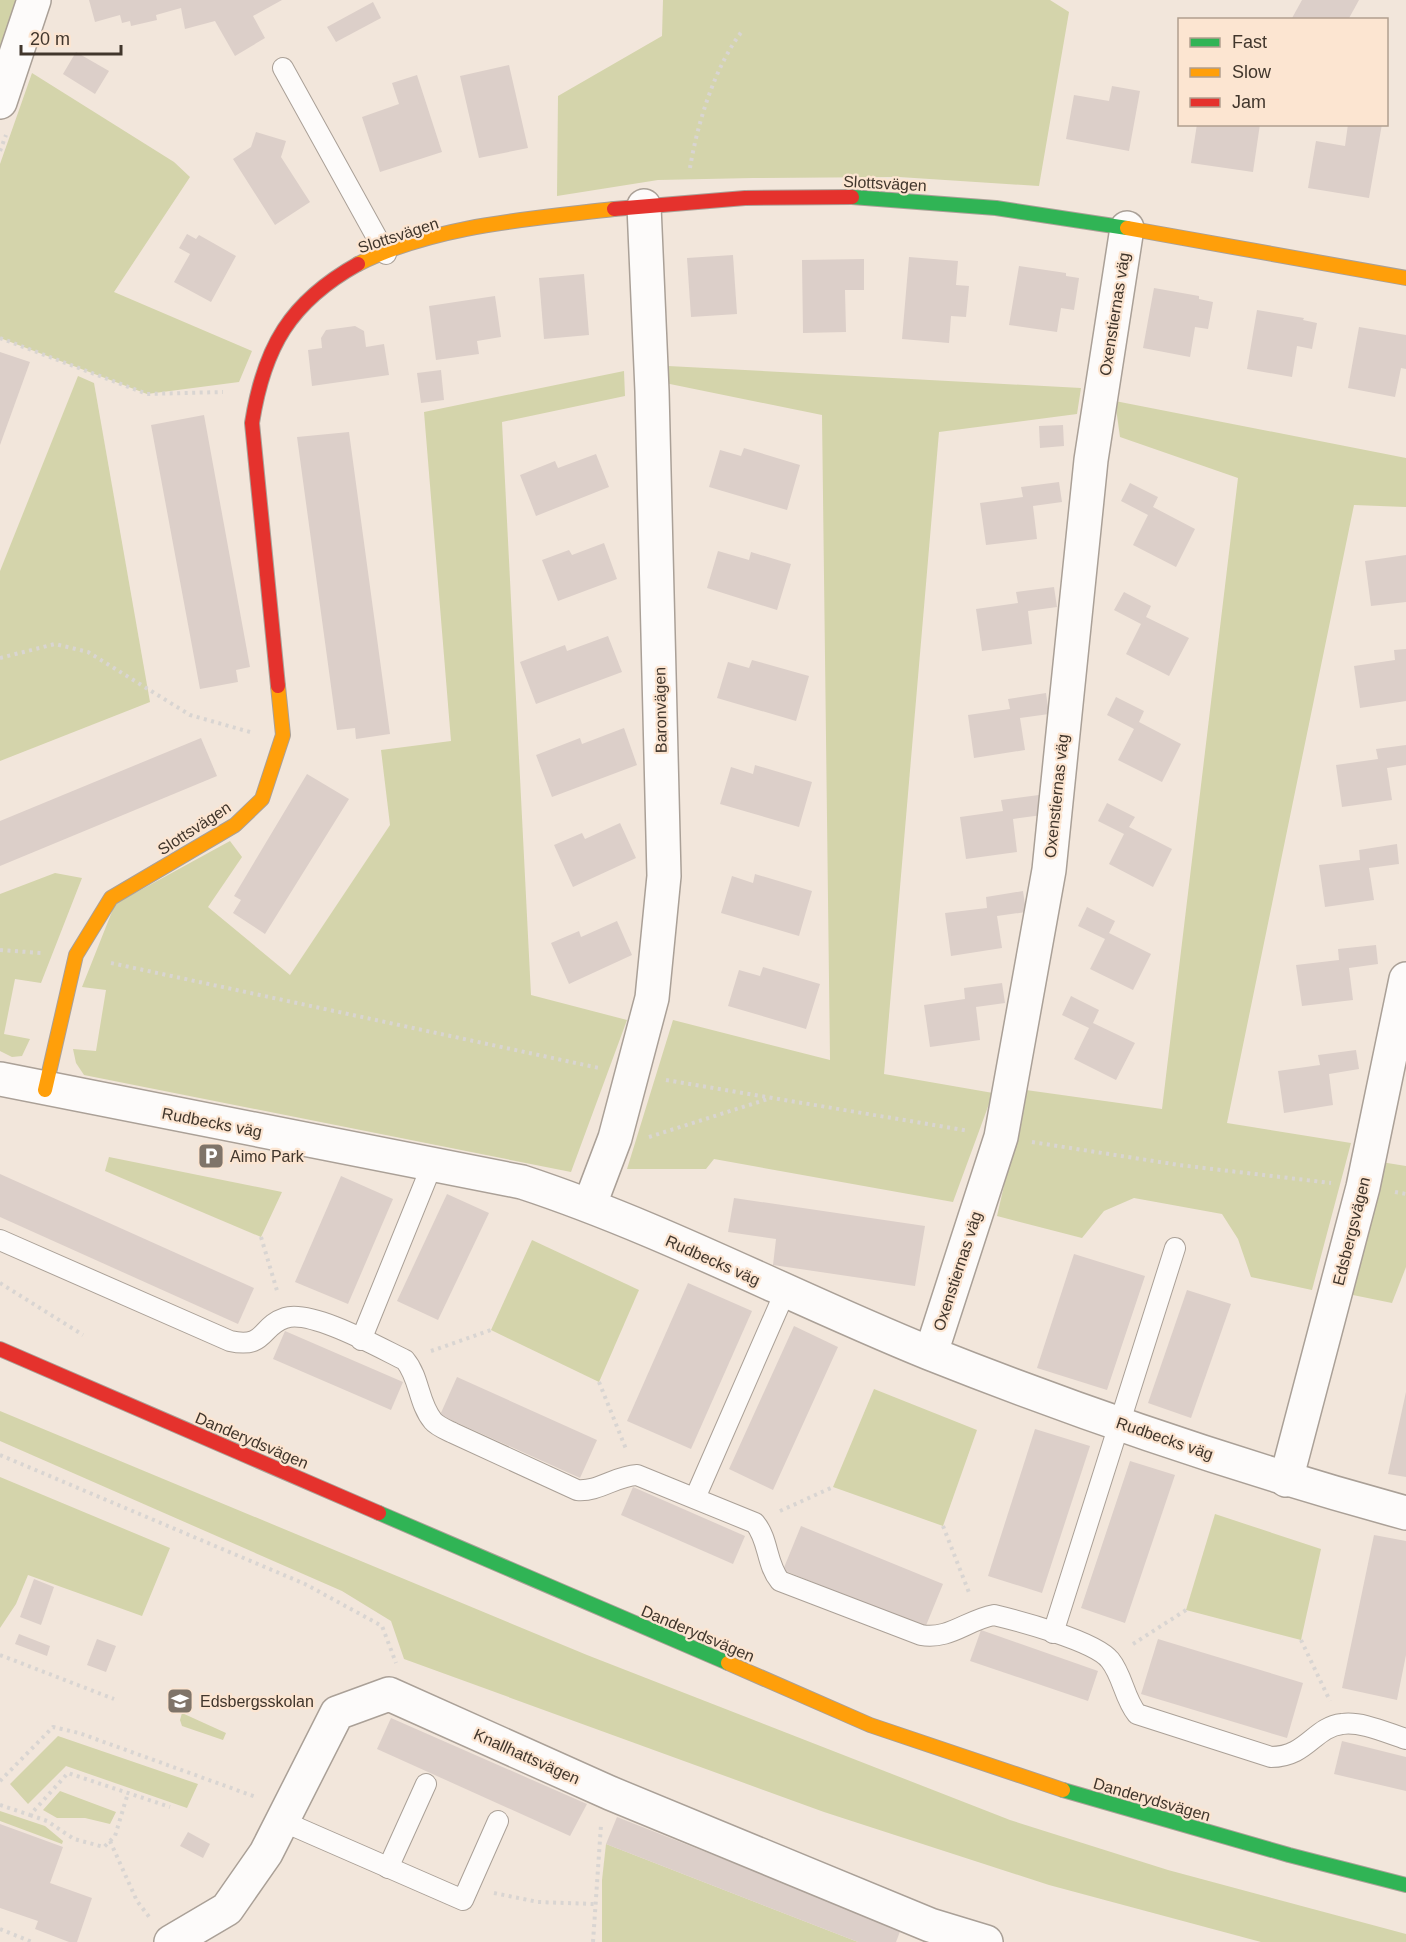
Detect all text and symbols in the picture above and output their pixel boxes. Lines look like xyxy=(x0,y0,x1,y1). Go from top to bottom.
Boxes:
scale bar xyxy=(21,18,122,56)
legend xyxy=(1178,18,1388,126)
text: 20 m xyxy=(30,29,70,49)
text: Fast xyxy=(1232,32,1267,52)
text: Slow xyxy=(1232,62,1272,82)
text: Jam xyxy=(1232,92,1266,112)
street label: Slottsvägen xyxy=(843,173,927,194)
street label: Slottsvägen xyxy=(356,214,441,256)
street label: Oxenstiernas väg xyxy=(1096,251,1133,377)
street label: Baronvägen xyxy=(651,667,670,753)
street label: Oxenstiernas väg xyxy=(1042,733,1071,859)
street label: Slottsvägen xyxy=(155,799,234,858)
street label: Rudbecks väg xyxy=(161,1104,263,1141)
parking icon: Aimo Park xyxy=(196,1141,226,1171)
place label: Aimo Park xyxy=(230,1148,305,1165)
street label: Edsbergsvägen xyxy=(1330,1175,1373,1287)
street label: Oxenstiernas väg xyxy=(930,1209,985,1333)
street label: Rudbecks väg xyxy=(663,1232,763,1289)
street label: Danderydsvägen xyxy=(193,1409,311,1472)
street label: Rudbecks väg xyxy=(1114,1414,1216,1463)
street label: Danderydsvägen xyxy=(639,1602,757,1665)
school or university icon: Edsbergsskolan xyxy=(165,1686,195,1716)
place label: Edsbergsskolan xyxy=(200,1693,314,1710)
street label: Knallhattsvägen xyxy=(471,1726,582,1787)
street label: Danderydsvägen xyxy=(1091,1775,1212,1824)

